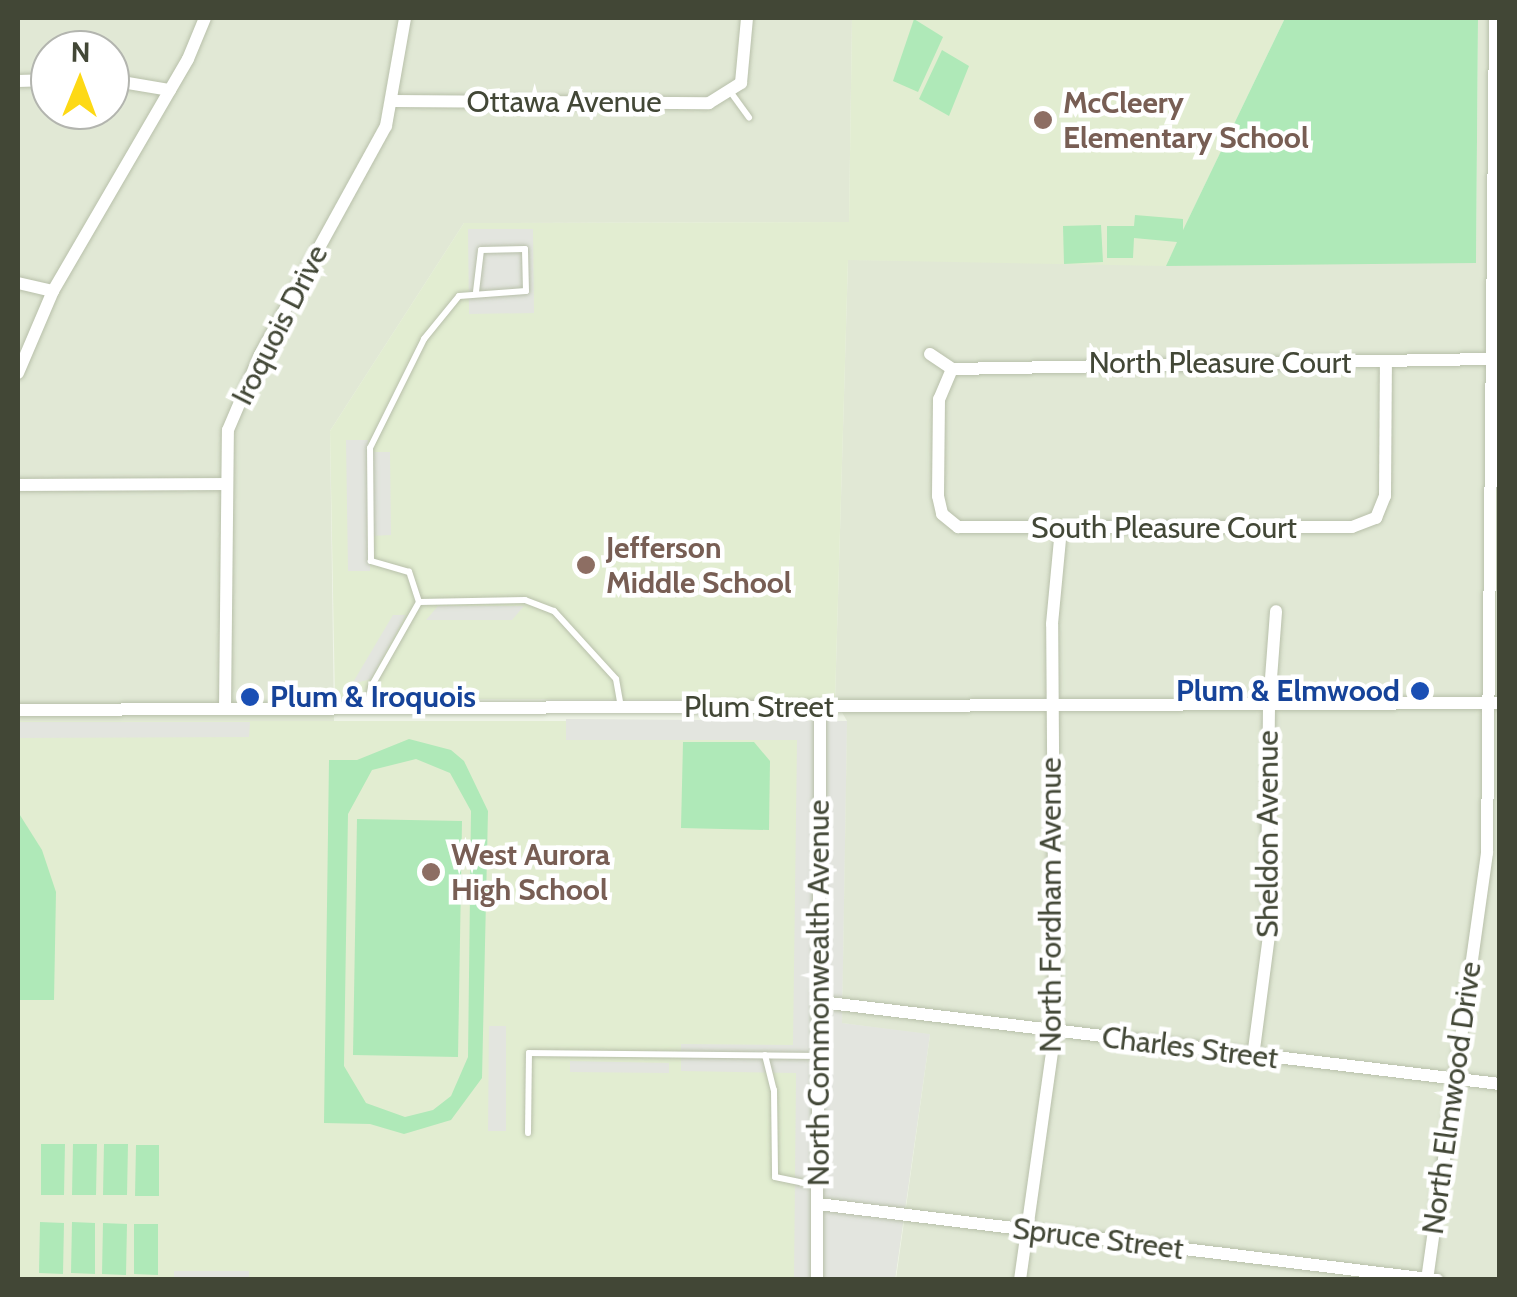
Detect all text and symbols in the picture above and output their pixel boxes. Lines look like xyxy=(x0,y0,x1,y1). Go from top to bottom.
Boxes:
north arrow xyxy=(30,30,130,130)
text: N xyxy=(70,35,91,69)
street label: Ottawa Avenue xyxy=(466,84,662,120)
place label: McCleery Elementary School xyxy=(1063,85,1309,156)
marker: McCleery Elementary School xyxy=(1032,109,1054,131)
street label: Iroquois Drive xyxy=(224,239,336,411)
street label: North Pleasure Court xyxy=(1089,345,1351,381)
street label: South Pleasure Court xyxy=(1031,510,1297,546)
place label: Jefferson Middle School xyxy=(606,530,792,600)
marker: Jefferson Middle School xyxy=(575,554,597,576)
place label: Plum & Elmwood xyxy=(1176,673,1400,709)
place label: Plum & Iroquois xyxy=(270,679,476,715)
marker: Plum & Elmwood xyxy=(1409,680,1431,702)
marker: Plum & Iroquois xyxy=(239,686,261,708)
street label: Plum Street xyxy=(684,689,834,725)
street label: Sheldon Avenue xyxy=(1250,730,1286,938)
street label: North Fordham Avenue xyxy=(1033,757,1069,1053)
street label: North Commonwealth Avenue xyxy=(801,800,837,1186)
place label: West Aurora High School xyxy=(451,837,610,908)
marker: West Aurora High School xyxy=(420,861,442,883)
street label: North Elmwood Drive xyxy=(1415,959,1489,1237)
street label: Charles Street xyxy=(1100,1019,1280,1077)
street label: Spruce Street xyxy=(1011,1211,1185,1267)

